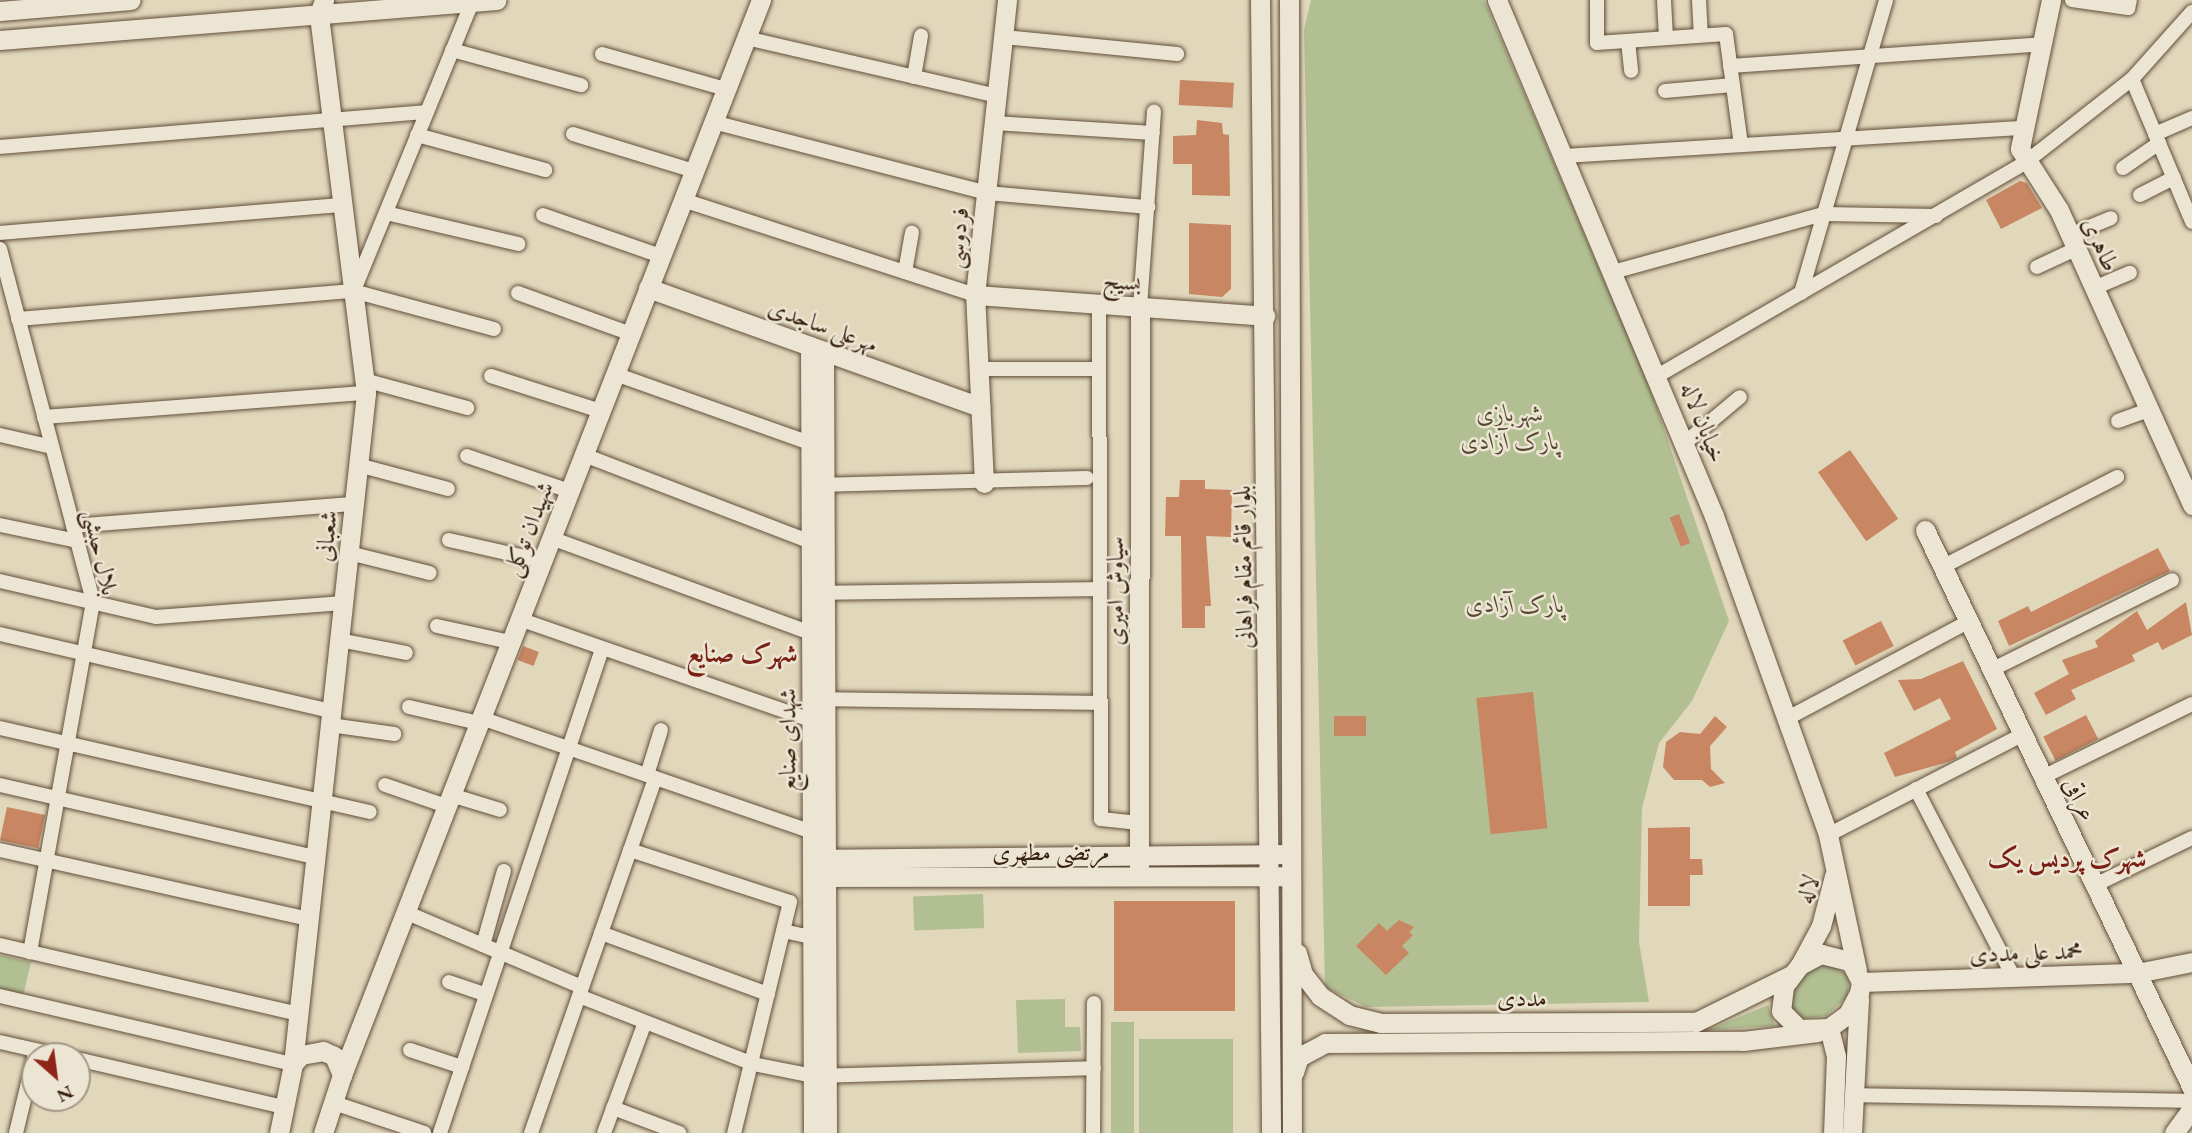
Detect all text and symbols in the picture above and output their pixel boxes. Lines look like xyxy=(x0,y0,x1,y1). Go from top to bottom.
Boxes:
street label: فردوسی xyxy=(939,206,975,270)
street label: طاهری xyxy=(2076,212,2126,276)
street label: بسیج xyxy=(1102,265,1142,297)
street label: مهرعلی ساجدی xyxy=(764,292,882,358)
street label: خیابان لاله xyxy=(1675,378,1733,466)
park label: شهربازی پارک آزادی xyxy=(1461,399,1559,455)
street label: شهیدان توکلی xyxy=(497,477,559,581)
street label: بلوار قائم مقام فراهانی xyxy=(1227,485,1259,649)
street label: بلال حبشی xyxy=(77,506,125,598)
street label: شعبانی xyxy=(309,509,343,563)
street label: سیاوش امیری xyxy=(1101,536,1129,646)
park label: پارک آزادی xyxy=(1466,590,1564,618)
district label: شهرک صنایع xyxy=(686,638,798,670)
street label: شهدای صنایع xyxy=(773,688,801,792)
street label: عراقی xyxy=(2057,772,2103,826)
street label: مرتضی مطهری xyxy=(992,838,1110,866)
district label: شهرک پردیس یک xyxy=(1988,843,2146,875)
street label: لاله xyxy=(1789,871,1825,907)
street label: محمد علی مددی xyxy=(1969,936,2083,968)
street label: مددی xyxy=(1497,984,1547,1012)
north arrow xyxy=(21,1042,91,1112)
text: N xyxy=(52,1080,78,1109)

